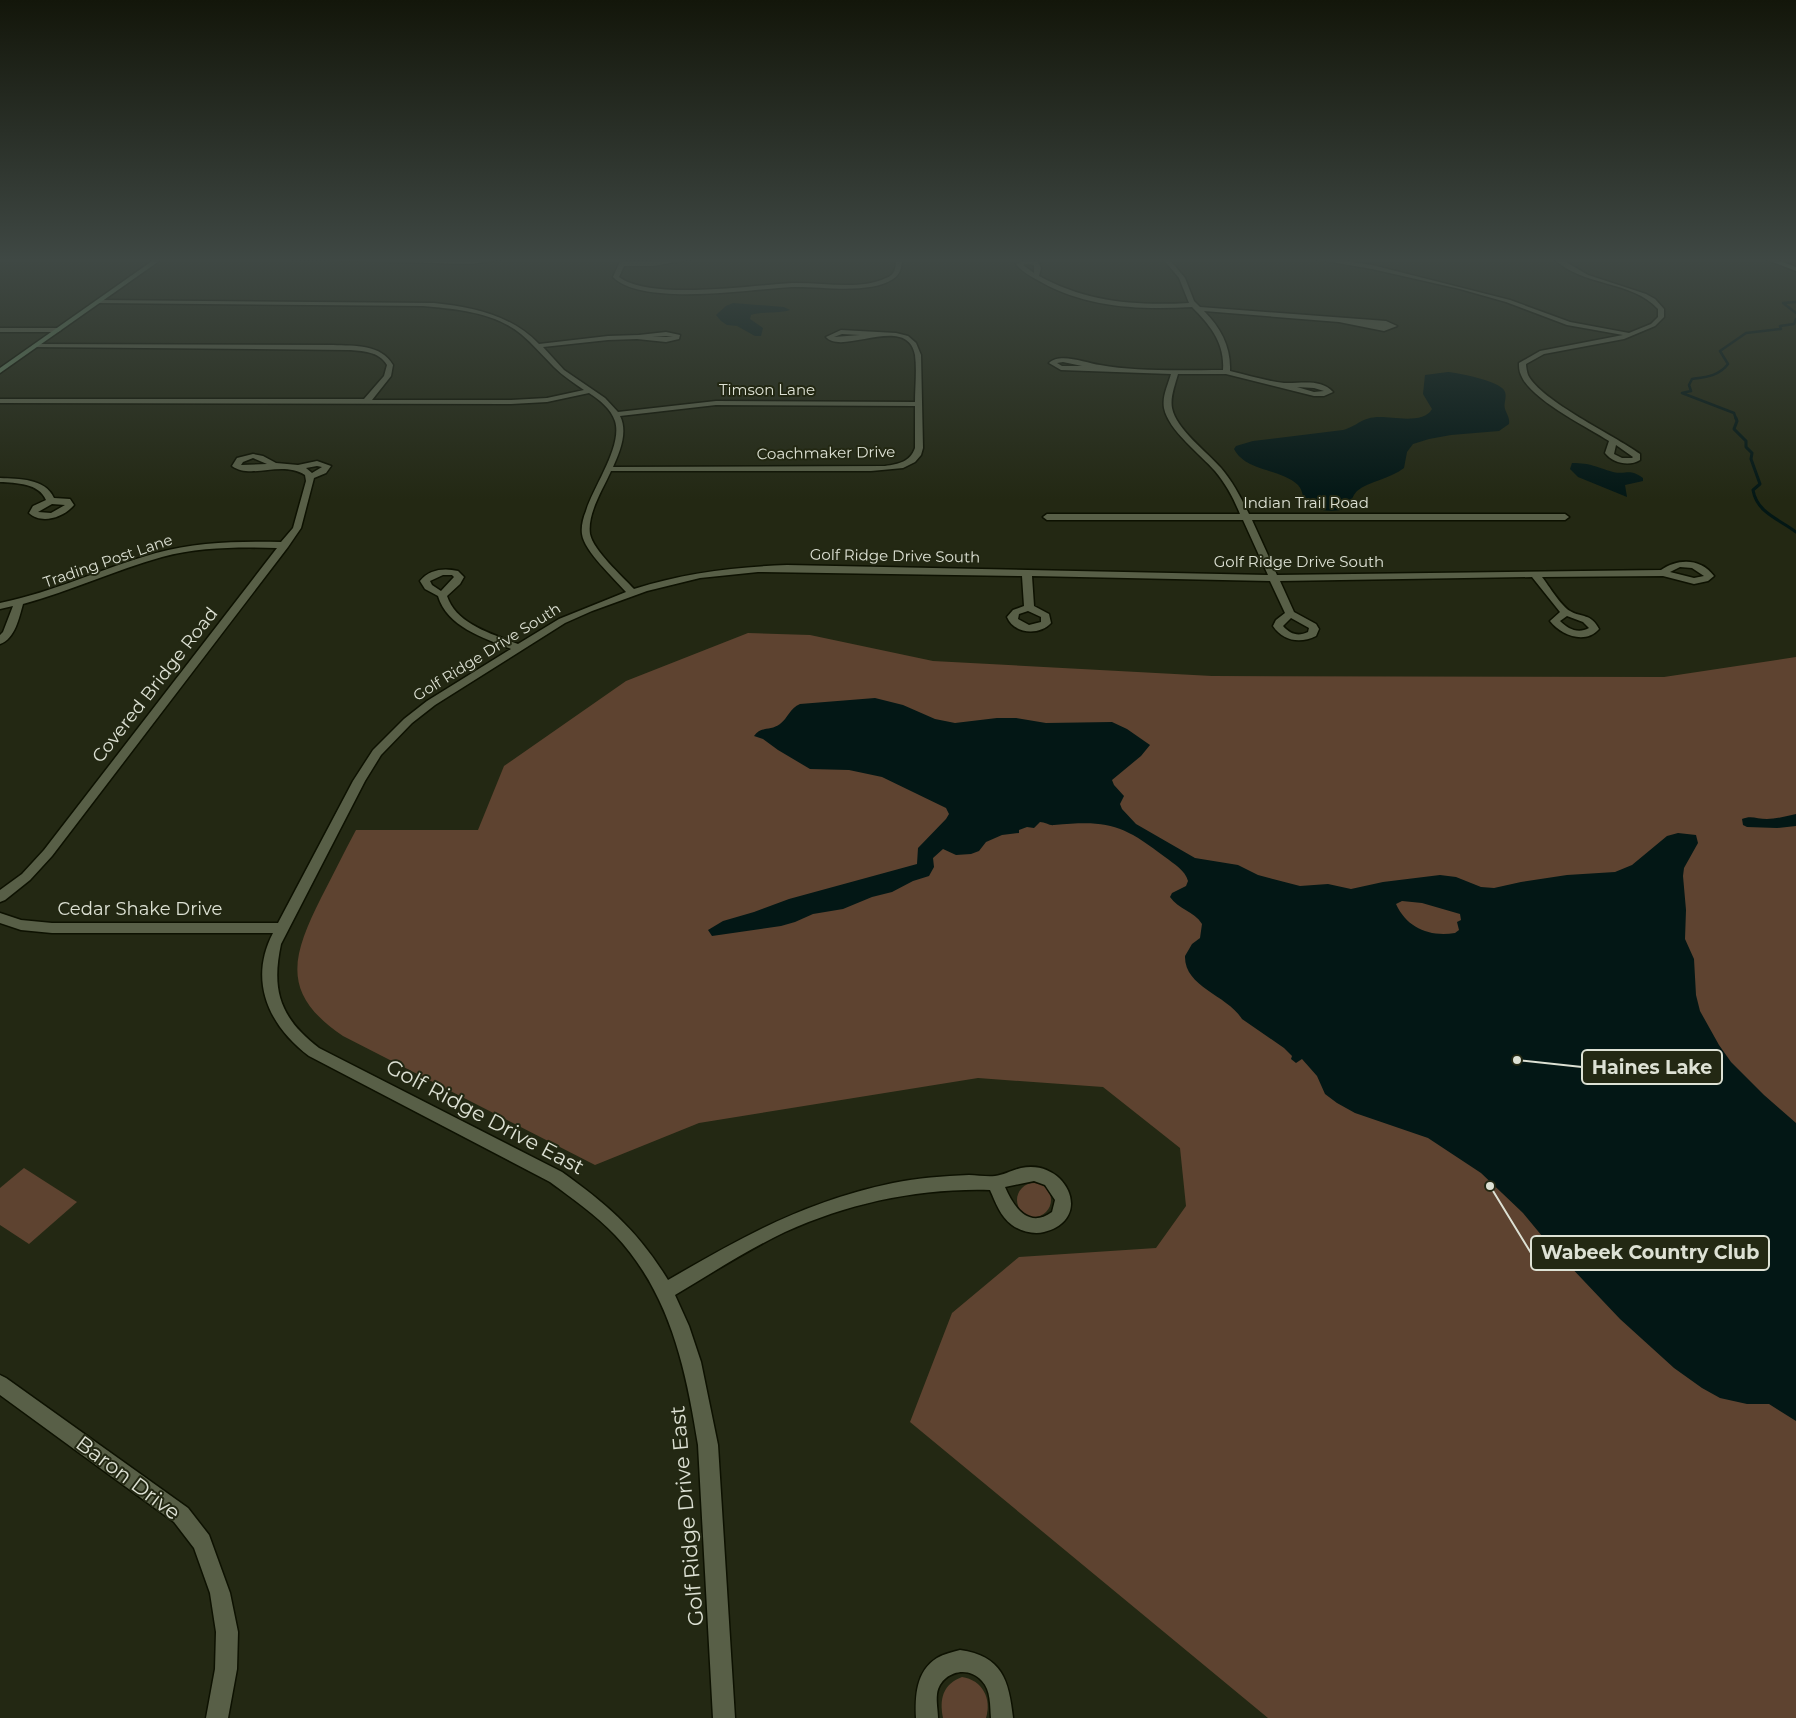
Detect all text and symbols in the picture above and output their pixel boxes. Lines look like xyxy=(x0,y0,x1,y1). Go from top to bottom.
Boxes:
street label: Timson Lane xyxy=(719,380,815,399)
street label: Coachmaker Drive xyxy=(756,442,895,463)
street label: Indian Trail Road xyxy=(1243,493,1369,512)
street label: Trading Post Lane xyxy=(41,530,175,592)
street label: Golf Ridge Drive South xyxy=(810,545,980,566)
street label: Golf Ridge Drive South xyxy=(1214,552,1384,571)
street label: Golf Ridge Drive South xyxy=(409,598,564,705)
street label: Covered Bridge Road xyxy=(87,603,223,767)
street label: Cedar Shake Drive xyxy=(58,898,223,920)
callout: Haines Lake xyxy=(1582,1050,1722,1084)
street label: Golf Ridge Drive East xyxy=(382,1054,589,1179)
text: Haines Lake xyxy=(1592,1056,1712,1079)
callout: Wabeek Country Club xyxy=(1531,1236,1769,1270)
text: Wabeek Country Club xyxy=(1541,1241,1759,1264)
street label: Golf Ridge Drive East xyxy=(664,1405,709,1627)
street label: Baron Drive xyxy=(71,1430,185,1525)

